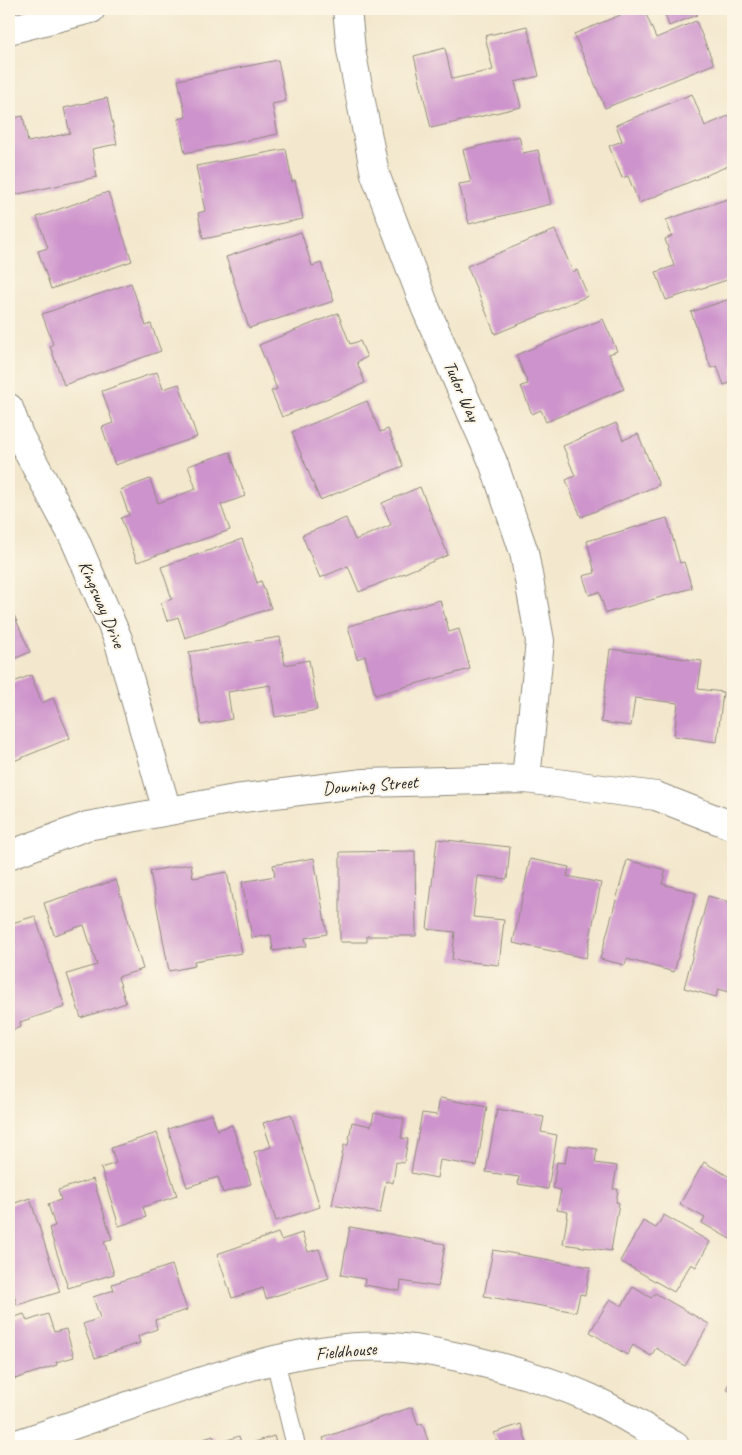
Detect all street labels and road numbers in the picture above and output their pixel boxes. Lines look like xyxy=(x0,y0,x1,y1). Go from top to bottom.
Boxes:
street label: Tudor Way xyxy=(439,357,486,426)
street label: Kingsway Drive xyxy=(74,557,131,652)
street label: Downing Street xyxy=(322,771,420,799)
street label: Fieldhouse xyxy=(315,1337,378,1365)

